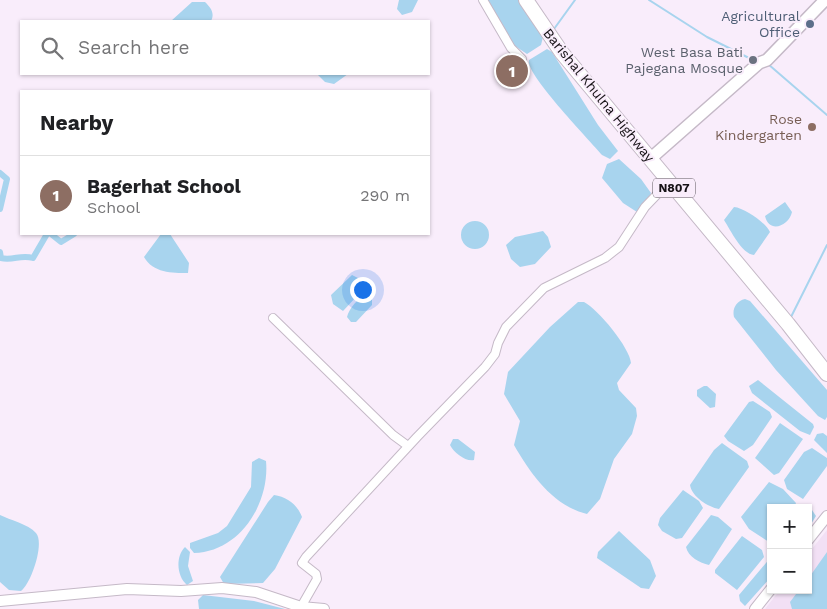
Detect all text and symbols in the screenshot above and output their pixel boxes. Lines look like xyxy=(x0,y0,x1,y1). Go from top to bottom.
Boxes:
place label: Agricultural Office xyxy=(721,8,801,40)
marker: Agricultural Office xyxy=(804,18,816,30)
search box xyxy=(20,20,430,75)
street label: Barishal Khulna Highway xyxy=(540,25,658,166)
icon: search xyxy=(38,34,66,62)
text: Search here xyxy=(78,36,189,59)
place label: West Basa Bati Pajegana Mosque xyxy=(625,44,743,76)
pin: 1 xyxy=(496,52,528,90)
marker: West Basa Bati Pajegana Mosque xyxy=(747,54,759,66)
text: Nearby xyxy=(40,110,113,135)
place label: Rose Kindergarten xyxy=(715,111,802,143)
marker: Rose Kindergarten xyxy=(806,121,818,133)
text: Bagerhat School xyxy=(87,175,241,198)
road number: N807 xyxy=(653,178,695,198)
text: 1 xyxy=(53,186,59,205)
text: 290 m xyxy=(360,186,410,205)
text: School xyxy=(87,198,140,217)
your location xyxy=(350,277,376,303)
map controls xyxy=(767,504,812,594)
button: + xyxy=(767,504,812,549)
button: − xyxy=(767,549,812,594)

